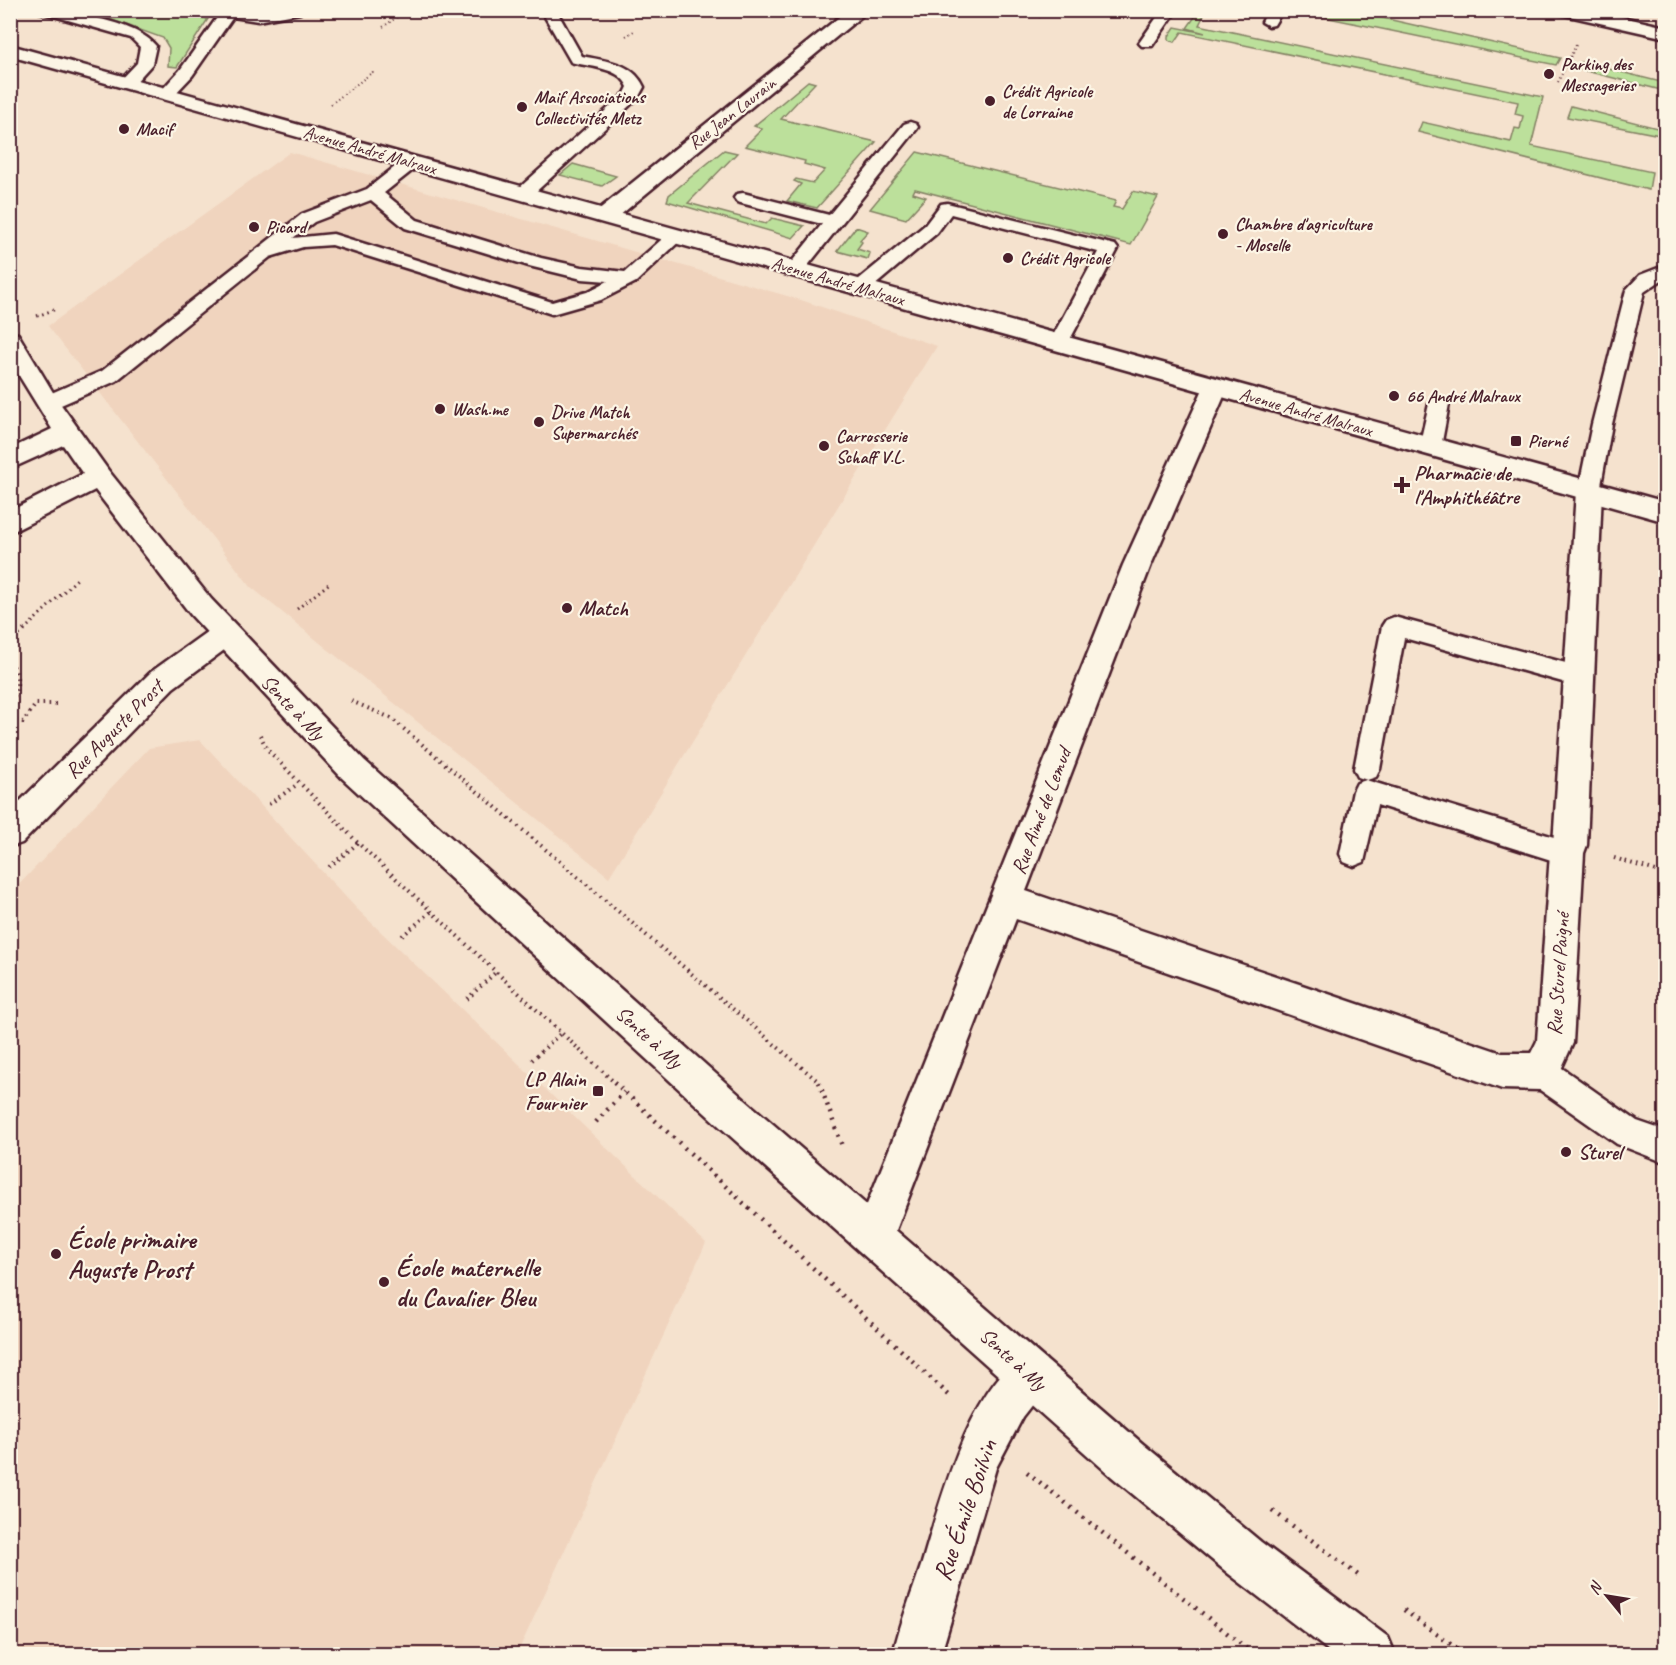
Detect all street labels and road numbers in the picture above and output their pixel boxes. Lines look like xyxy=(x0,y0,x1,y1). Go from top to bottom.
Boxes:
street label: Rue Jean Laurain xyxy=(684,71,781,154)
street label: Avenue André Malraux xyxy=(301,121,441,180)
street label: Avenue André Malraux xyxy=(769,252,909,311)
street label: Avenue André Malraux xyxy=(1237,383,1377,442)
street label: Sente à My xyxy=(255,669,332,747)
street label: Rue Auguste Prost xyxy=(59,672,171,784)
street label: Rue Aimé de Lemud xyxy=(1005,742,1078,878)
street label: Rue Sturel Paigné xyxy=(1541,909,1575,1036)
street label: Sente à My xyxy=(610,1000,689,1075)
street label: Sente à My xyxy=(974,1322,1053,1397)
street label: Rue Émile Boilvin xyxy=(925,1435,1005,1585)

